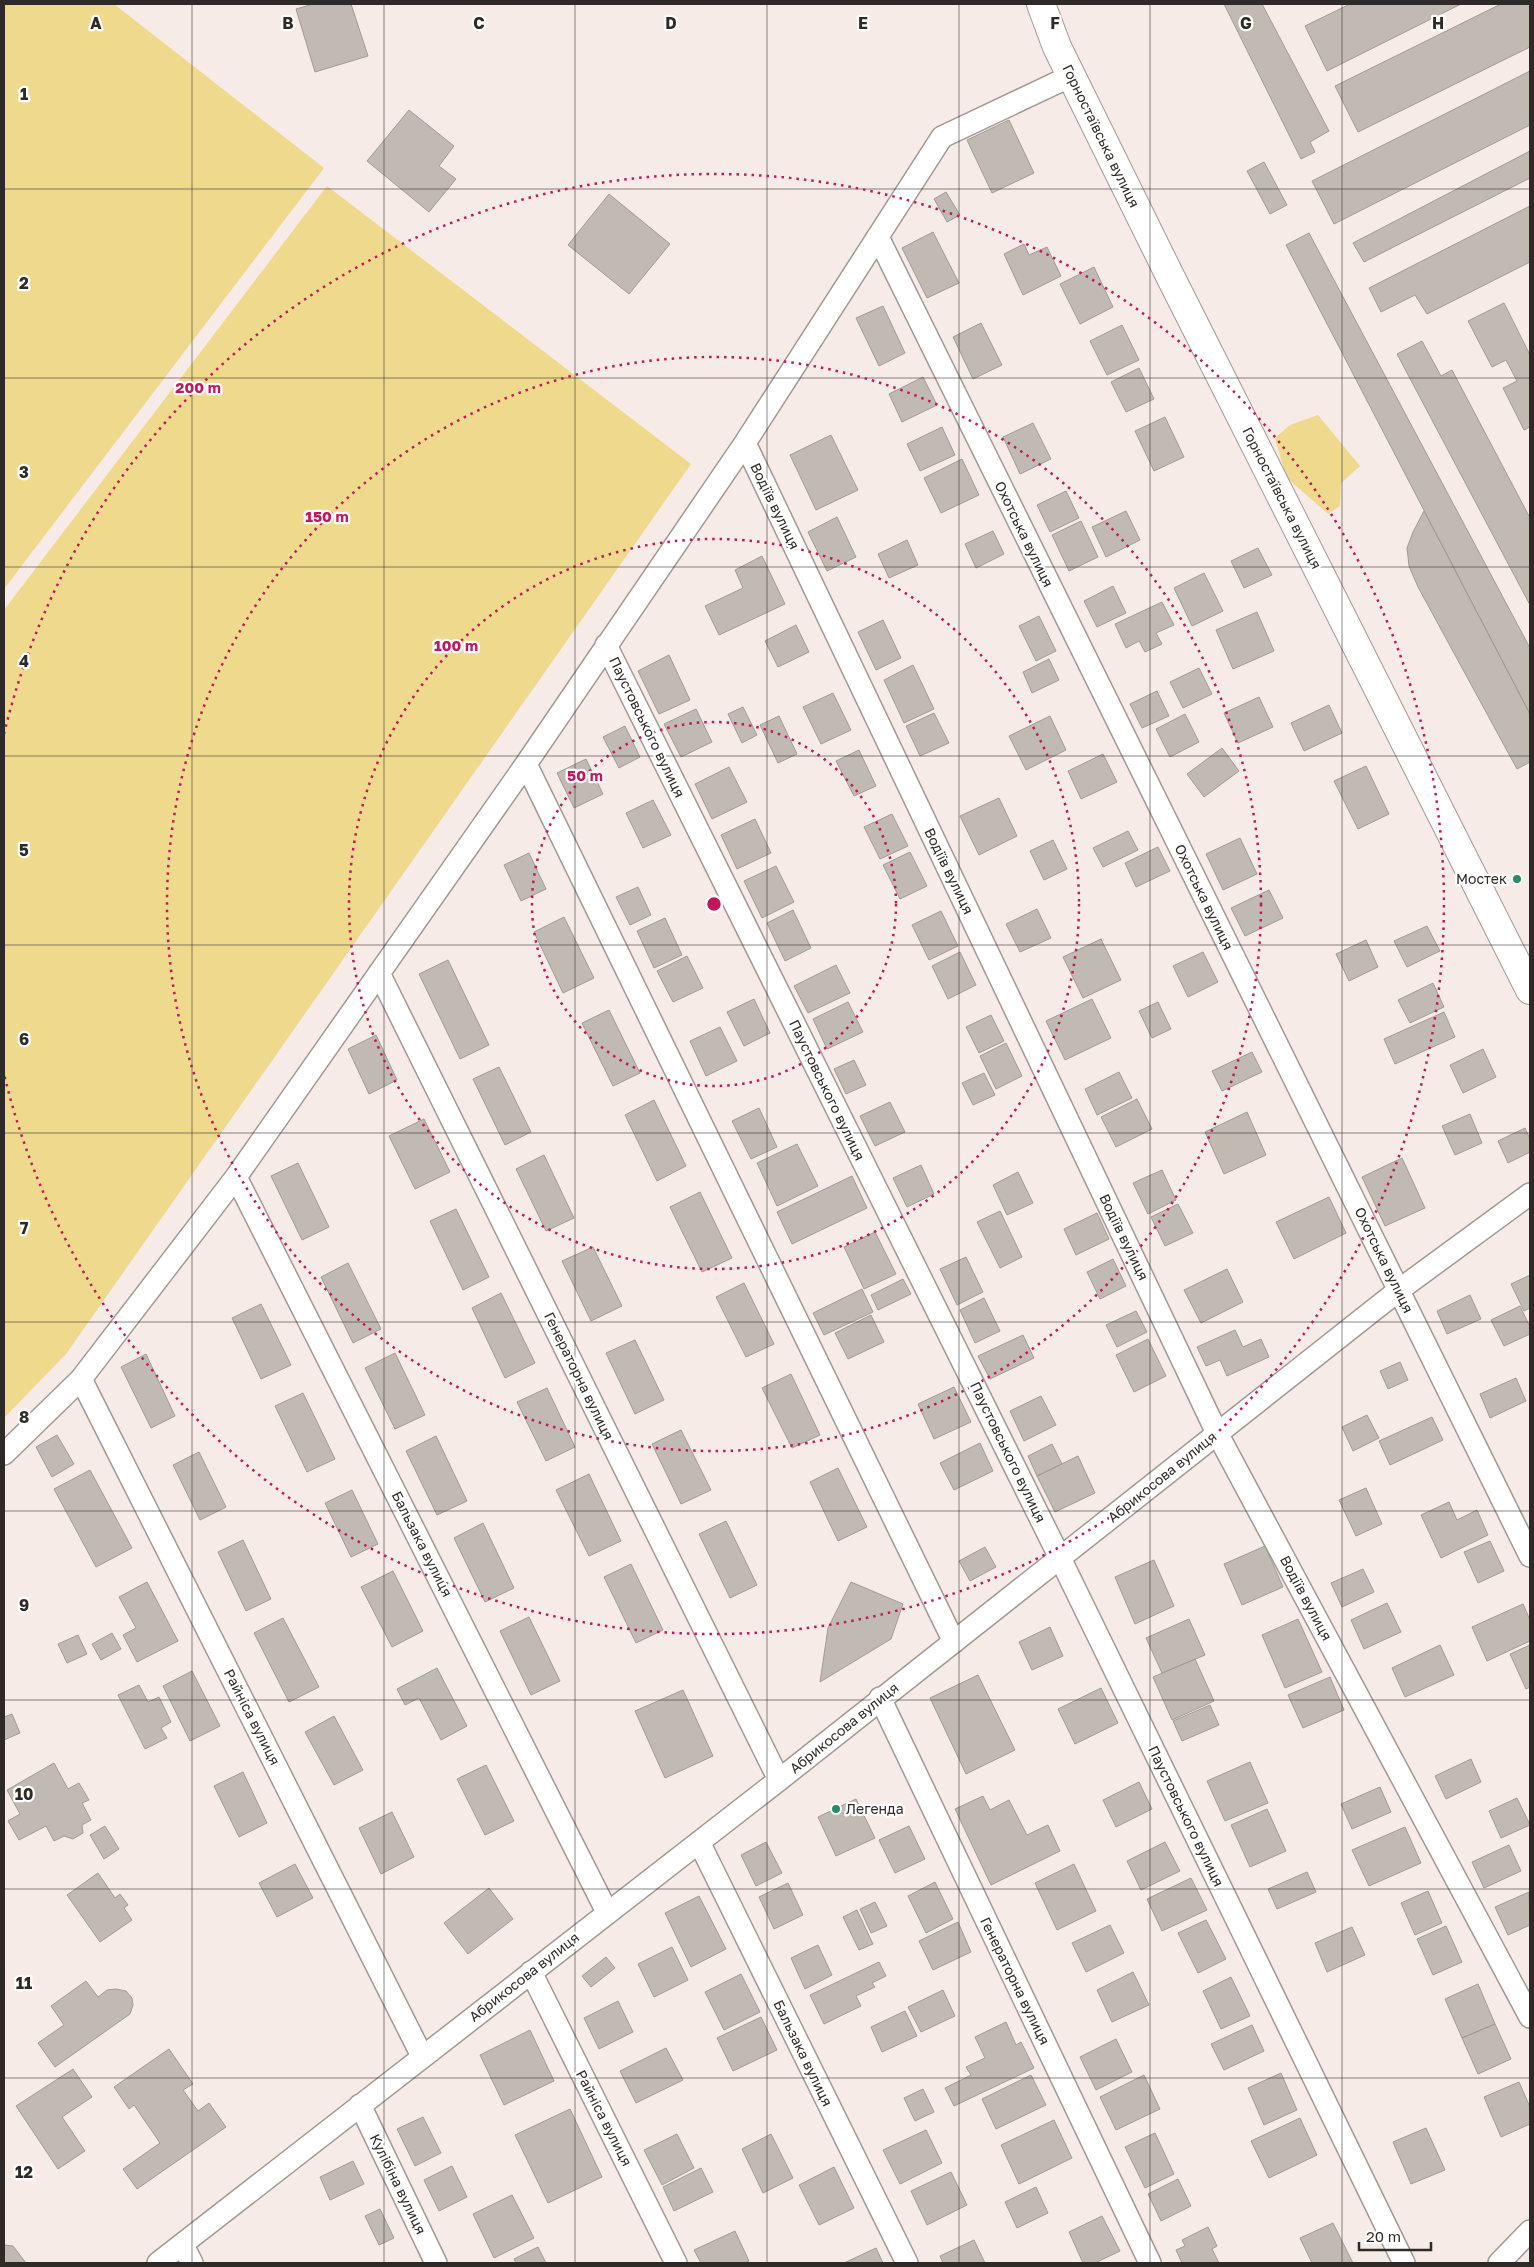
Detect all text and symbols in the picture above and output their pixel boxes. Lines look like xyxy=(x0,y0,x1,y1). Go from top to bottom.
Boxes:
text: A xyxy=(90,13,102,33)
text: B xyxy=(282,13,294,33)
text: C xyxy=(473,13,485,33)
text: D xyxy=(665,13,677,33)
text: E xyxy=(858,13,868,33)
text: F xyxy=(1050,13,1060,33)
text: G xyxy=(1240,13,1252,33)
text: H xyxy=(1432,13,1444,33)
street label: Горностаївська вулиця xyxy=(1059,61,1144,210)
text: 1 xyxy=(20,84,28,104)
text: 2 xyxy=(19,273,29,293)
text: 200 m xyxy=(175,378,221,396)
street label: Горностаївська вулиця xyxy=(1239,424,1326,572)
street label: Водіїв вулиця xyxy=(747,460,804,552)
text: 3 xyxy=(19,462,29,482)
street label: Охотська вулиця xyxy=(991,478,1057,589)
text: 150 m xyxy=(305,507,349,525)
text: 100 m xyxy=(434,636,478,654)
text: 4 xyxy=(19,651,29,671)
street label: Паустовського вулиця xyxy=(606,654,689,800)
text: 50 m xyxy=(567,766,603,784)
street label: Водіїв вулиця xyxy=(921,825,978,917)
text: 5 xyxy=(19,840,29,860)
street label: Охотська вулиця xyxy=(1171,841,1237,952)
place label: Мостек xyxy=(1456,870,1507,887)
marker: Мостек xyxy=(1511,873,1523,885)
centre of rings xyxy=(705,895,723,913)
street label: Паустовського вулиця xyxy=(786,1017,869,1163)
text: 6 xyxy=(19,1029,29,1049)
street label: Водіїв вулиця xyxy=(1096,1191,1153,1283)
street label: Охотська вулиця xyxy=(1351,1204,1417,1315)
text: 7 xyxy=(20,1218,29,1238)
street label: Генераторна вулиця xyxy=(541,1309,618,1442)
street label: Паустовського вулиця xyxy=(967,1379,1050,1525)
text: 8 xyxy=(19,1407,29,1427)
street label: Абрикосова вулиця xyxy=(1104,1428,1219,1526)
street label: Бальзака вулиця xyxy=(388,1488,456,1599)
street label: Водіїв вулиця xyxy=(1277,1552,1336,1643)
text: 9 xyxy=(19,1595,29,1615)
street label: Райніса вулиця xyxy=(221,1666,284,1768)
street label: Абрикосова вулиця xyxy=(786,1679,901,1777)
street label: Паустовського вулиця xyxy=(1145,1743,1228,1889)
text: 10 xyxy=(15,1784,33,1804)
place label: Легенда xyxy=(846,1800,904,1817)
marker: Легенда xyxy=(830,1803,842,1815)
street label: Генераторна вулиця xyxy=(977,1914,1054,2047)
street label: Абрикосова вулиця xyxy=(465,1928,582,2025)
text: 11 xyxy=(16,1973,32,1993)
street label: Бальзака вулиця xyxy=(770,1997,837,2109)
street label: Райніса вулиця xyxy=(573,2067,636,2169)
street label: Кулібіна вулиця xyxy=(367,2131,430,2237)
text: 12 xyxy=(15,2162,33,2182)
scale bar xyxy=(1359,2220,1432,2252)
text: 20 m xyxy=(1366,2227,1401,2245)

